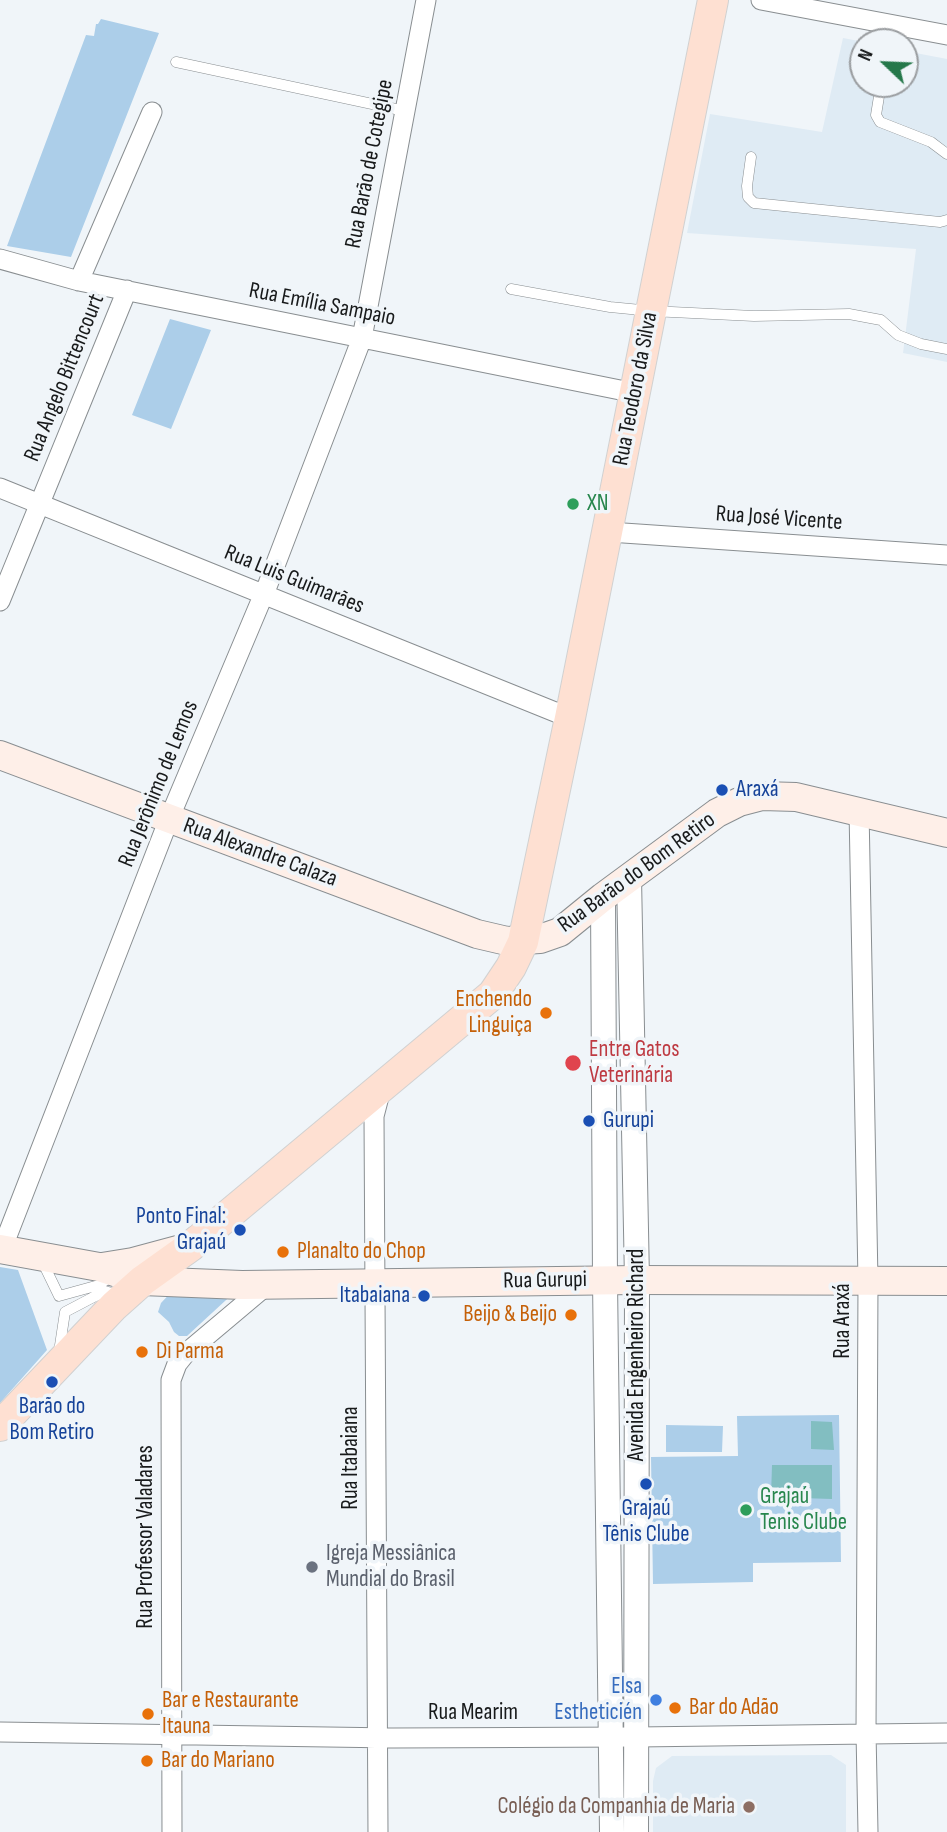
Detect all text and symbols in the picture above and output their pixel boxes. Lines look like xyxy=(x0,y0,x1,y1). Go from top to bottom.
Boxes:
north arrow xyxy=(849,28,919,98)
text: N xyxy=(853,46,879,65)
street label: Rua Barão de Cotegipe xyxy=(340,77,400,251)
street label: Rua Emília Sampaio xyxy=(246,277,398,333)
street label: Rua Angelo Bittencourt xyxy=(19,290,111,466)
street label: Rua Teodoro da Silva xyxy=(608,310,664,468)
place label: XN xyxy=(587,490,608,518)
marker: XN xyxy=(565,496,581,512)
street label: Rua José Vicente xyxy=(715,501,843,537)
street label: Rua Luis Guimarães xyxy=(220,539,368,621)
street label: Rua Jerônimo de Lemos xyxy=(113,697,205,871)
place label: Araxá xyxy=(736,776,779,804)
marker: Araxá xyxy=(714,782,730,798)
street label: Rua Barão do Bom Retiro xyxy=(553,807,721,939)
street label: Rua Alexandre Calaza xyxy=(179,812,341,894)
place label: Enchendo Linguiça xyxy=(455,986,532,1040)
marker: Enchendo Linguiça xyxy=(538,1005,554,1021)
place label: Entre Gatos Veterinária xyxy=(589,1036,679,1090)
marker: Entre Gatos Veterinária xyxy=(563,1053,583,1073)
place label: Gurupi xyxy=(603,1107,654,1135)
marker: Gurupi xyxy=(581,1113,597,1129)
place label: Ponto Final: Grajaú xyxy=(136,1203,226,1257)
marker: Ponto Final: Grajaú xyxy=(232,1222,248,1238)
place label: Planalto do Chop xyxy=(297,1238,426,1266)
marker: Planalto do Chop xyxy=(275,1244,291,1260)
street label: Avenida Engenheiro Richard xyxy=(623,1249,651,1461)
street label: Rua Gurupi xyxy=(503,1266,587,1296)
place label: Itabaiana xyxy=(339,1282,410,1310)
street label: Rua Araxá xyxy=(829,1283,857,1359)
marker: Itabaiana xyxy=(416,1288,432,1304)
place label: Beijo & Beijo xyxy=(463,1301,557,1329)
marker: Beijo & Beijo xyxy=(563,1307,579,1323)
place label: Di Parma xyxy=(156,1338,224,1366)
marker: Di Parma xyxy=(134,1344,150,1360)
marker: Barão do Bom Retiro xyxy=(44,1374,60,1390)
place label: Barão do Bom Retiro xyxy=(10,1393,94,1447)
street label: Rua Itabaiana xyxy=(337,1406,365,1510)
street label: Rua Professor Valadares xyxy=(132,1445,160,1629)
marker: Grajaú Tênis Clube xyxy=(638,1476,654,1492)
place label: Grajaú Tenis Clube xyxy=(760,1483,847,1537)
place label: Grajaú Tênis Clube xyxy=(603,1495,689,1549)
marker: Grajaú Tenis Clube xyxy=(738,1502,754,1518)
place label: Igreja Messiânica Mundial do Brasil xyxy=(326,1540,456,1594)
marker: Igreja Messiânica Mundial do Brasil xyxy=(304,1559,320,1575)
place label: Elsa Estheticién xyxy=(554,1673,642,1727)
place label: Bar e Restaurante Itauna xyxy=(162,1687,299,1741)
marker: Elsa Estheticién xyxy=(648,1692,664,1708)
place label: Bar do Adão xyxy=(689,1694,779,1722)
street label: Rua Mearim xyxy=(428,1699,518,1727)
marker: Bar do Adão xyxy=(667,1700,683,1716)
marker: Bar e Restaurante Itauna xyxy=(140,1706,156,1722)
place label: Bar do Mariano xyxy=(161,1747,275,1775)
marker: Bar do Mariano xyxy=(139,1753,155,1769)
place label: Colégio da Companhia de Maria xyxy=(497,1793,735,1821)
marker: Colégio da Companhia de Maria xyxy=(741,1799,757,1815)

